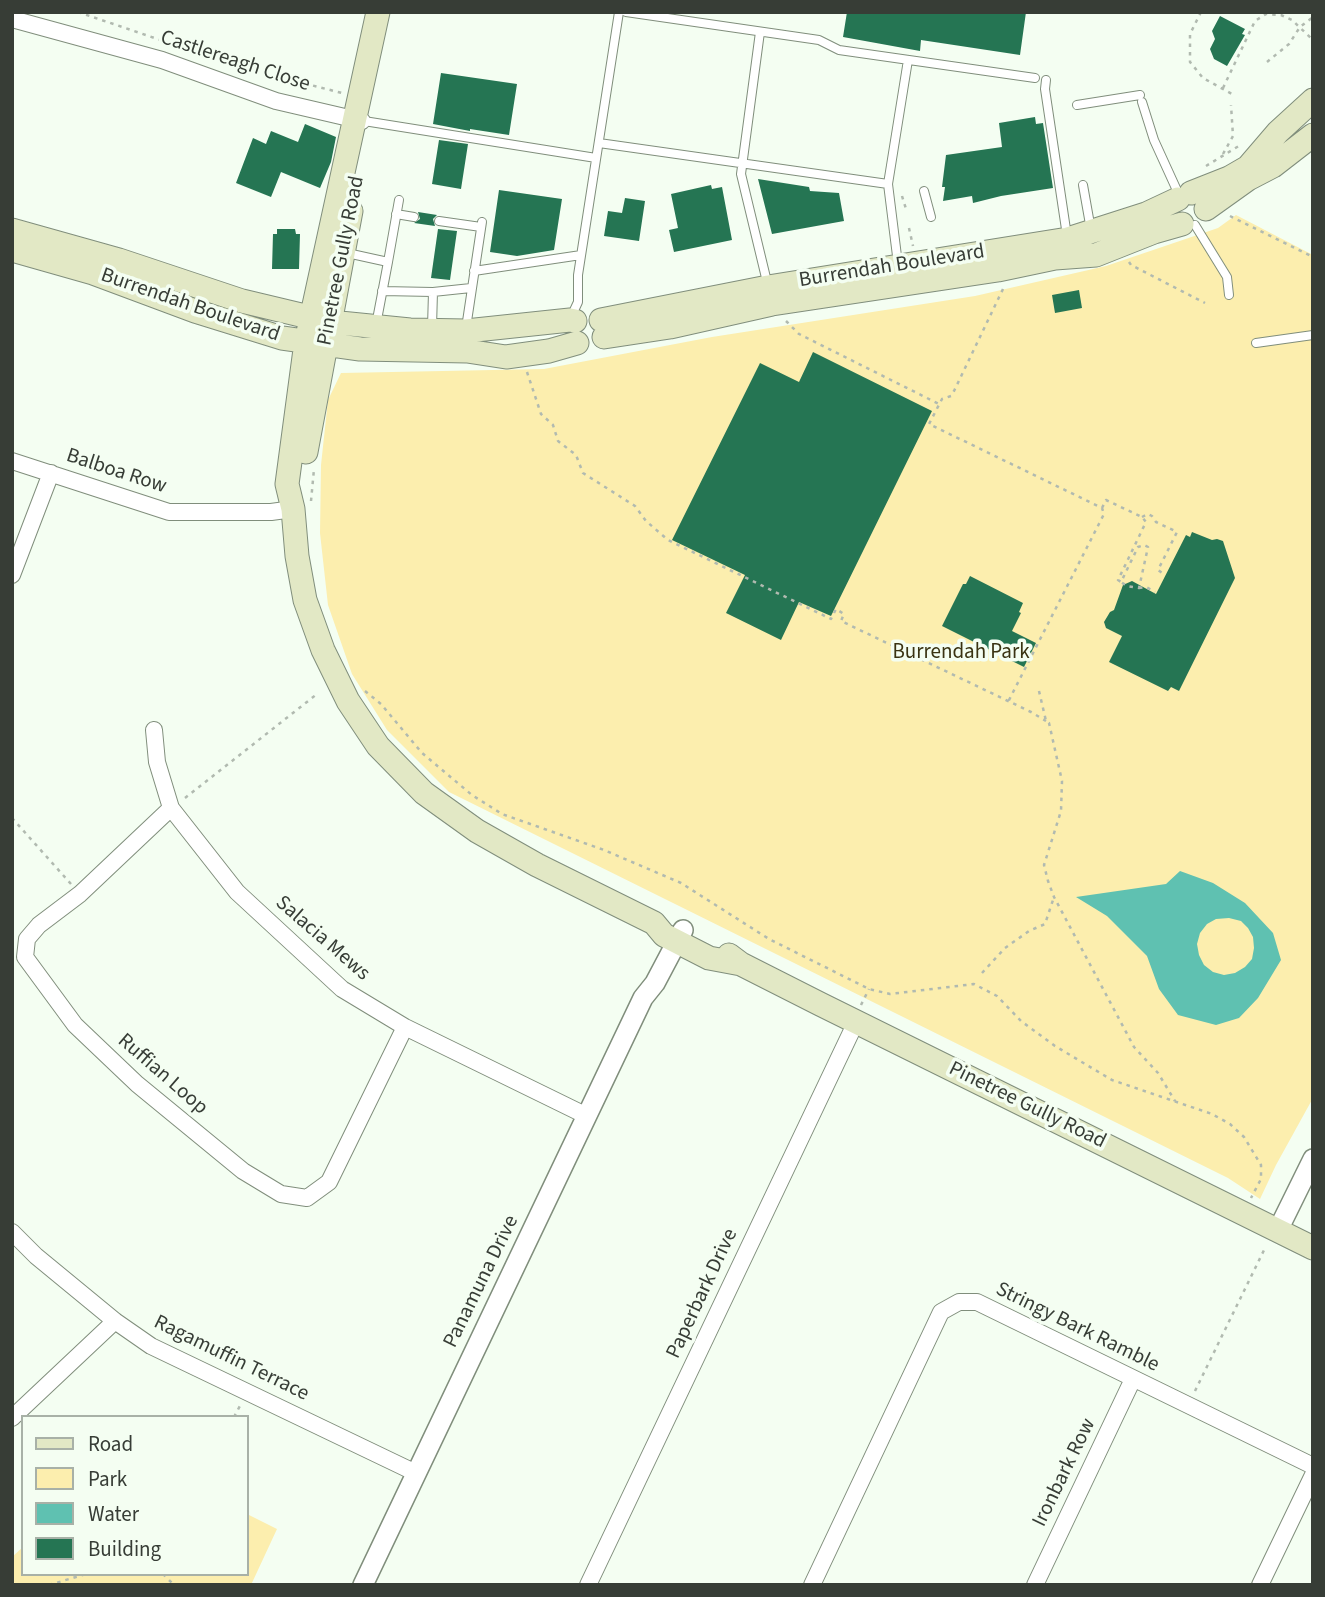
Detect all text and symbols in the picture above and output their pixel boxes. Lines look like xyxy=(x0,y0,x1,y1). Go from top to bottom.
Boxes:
street label: Castlereagh Close xyxy=(157,26,313,98)
street label: Pinetree Gully Road xyxy=(313,174,371,348)
street label: Burrendah Boulevard xyxy=(797,240,987,294)
street label: Burrendah Boulevard xyxy=(97,264,283,348)
street label: Balboa Row xyxy=(63,444,169,500)
park label: Burrendah Park xyxy=(892,640,1030,666)
street label: Salacia Mews xyxy=(270,891,374,987)
street label: Ruffian Loop xyxy=(112,1029,212,1121)
street label: Pinetree Gully Road xyxy=(944,1057,1110,1155)
street label: Panamuna Drive xyxy=(439,1212,525,1352)
street label: Paperbark Drive xyxy=(662,1225,744,1363)
street label: Stringy Bark Ramble xyxy=(991,1278,1163,1378)
street label: Ragamuffin Terrace xyxy=(149,1311,313,1407)
legend xyxy=(21,1415,248,1576)
street label: Ironbark Row xyxy=(1028,1415,1102,1531)
text: Road xyxy=(88,1429,133,1459)
text: Park xyxy=(88,1464,127,1494)
text: Water xyxy=(88,1499,139,1529)
text: Building xyxy=(88,1534,161,1564)

